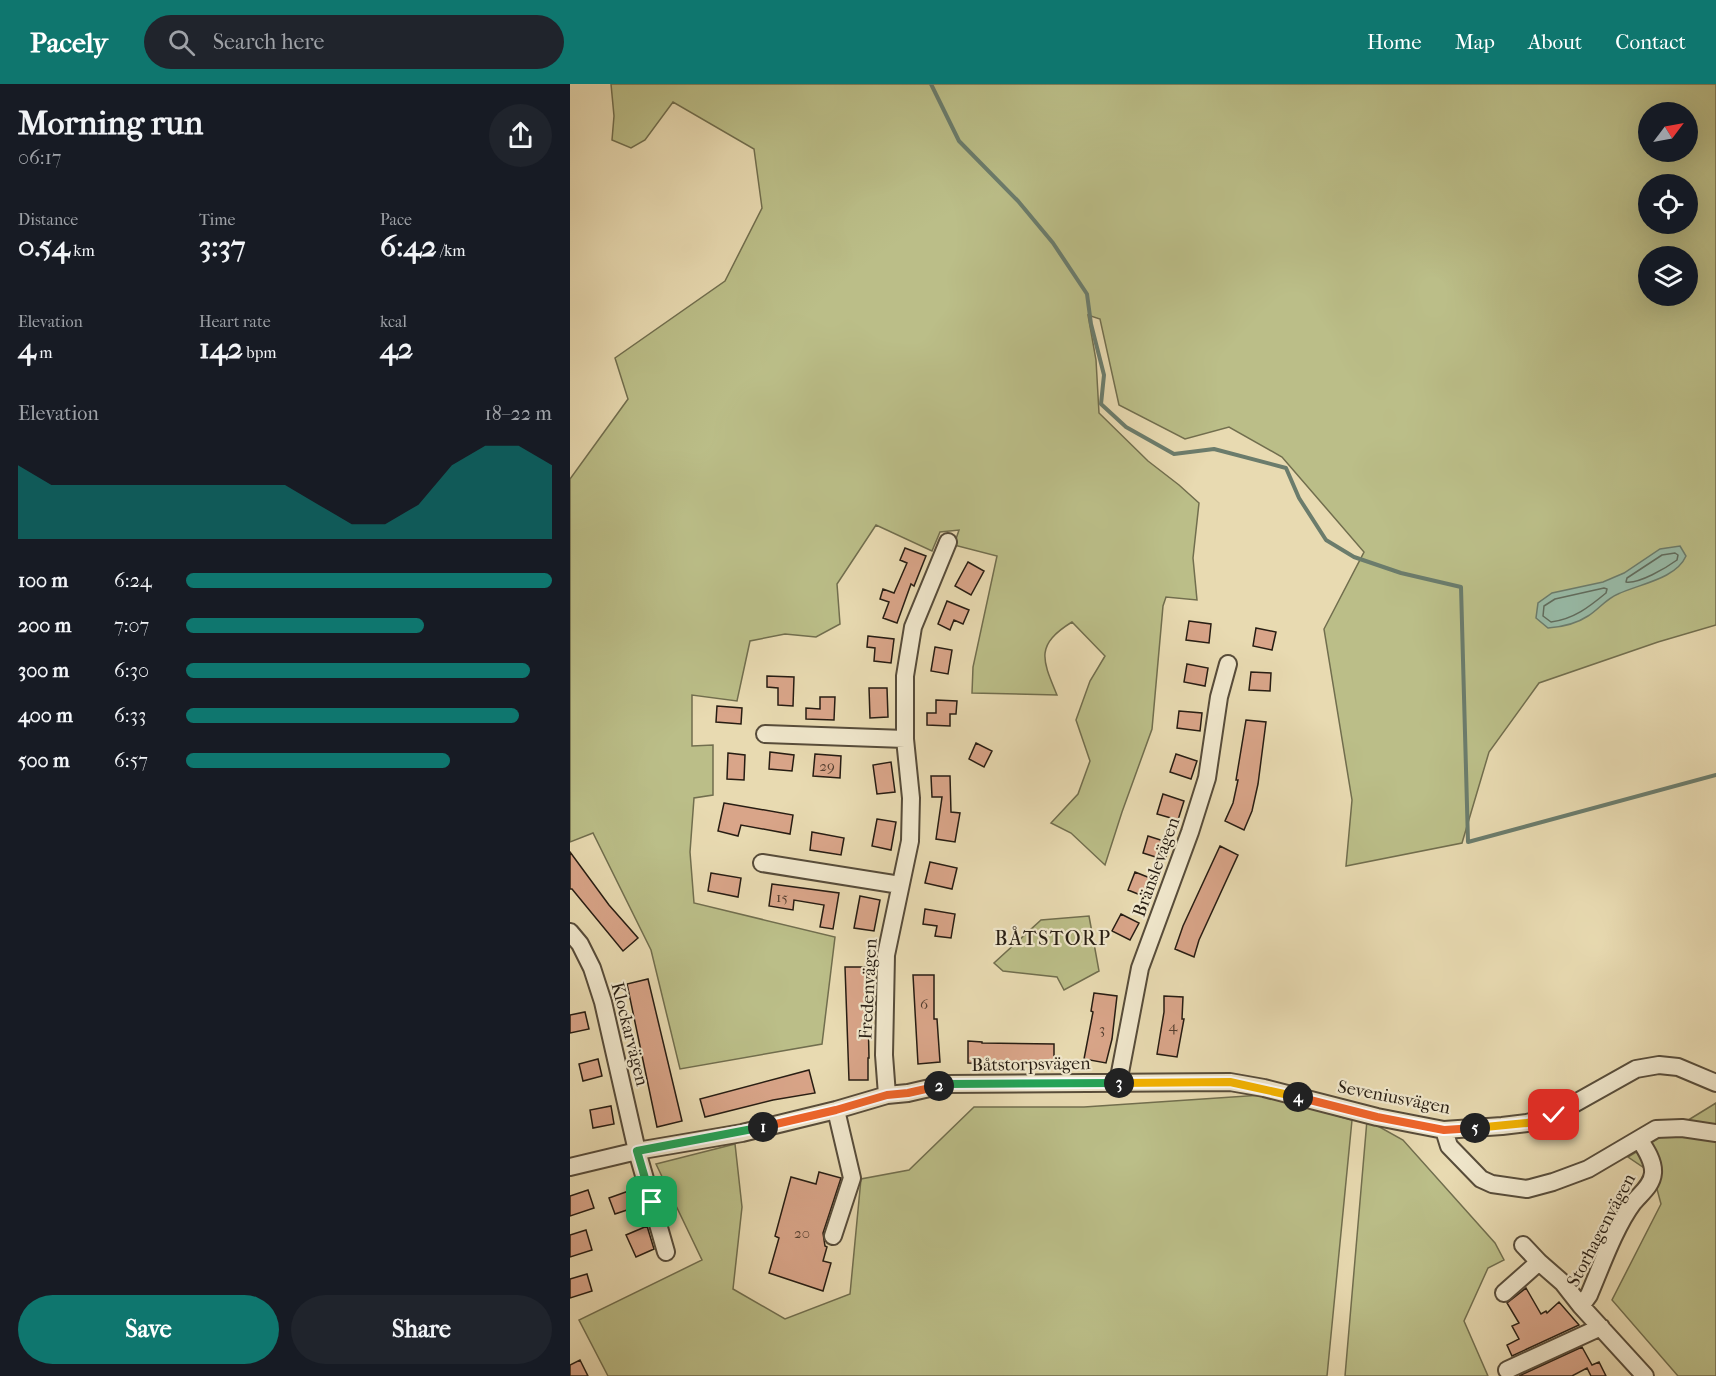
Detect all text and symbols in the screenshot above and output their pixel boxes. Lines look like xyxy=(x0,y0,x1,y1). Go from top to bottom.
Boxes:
search box xyxy=(144,15,564,69)
text: Pacely xyxy=(30,26,108,59)
icon: search xyxy=(165,26,198,59)
text: Search here xyxy=(213,29,324,55)
text: Home xyxy=(1367,30,1422,54)
text: Map xyxy=(1455,30,1495,54)
text: About xyxy=(1528,30,1582,54)
text: Contact xyxy=(1615,30,1686,54)
north arrow xyxy=(1638,102,1698,162)
map controls xyxy=(1638,102,1698,306)
text: Morning run xyxy=(18,104,203,143)
button: share xyxy=(489,104,552,167)
text: 06:17 xyxy=(18,146,62,169)
button: locate xyxy=(1638,174,1698,234)
text: Distance xyxy=(18,210,78,229)
text: Time xyxy=(199,210,235,229)
text: Pace xyxy=(380,210,412,229)
text: 0.54 xyxy=(18,229,70,264)
text: 3:37 xyxy=(199,229,245,264)
text: 6:42 xyxy=(380,229,437,264)
text: km xyxy=(70,241,95,260)
text: /km xyxy=(437,241,466,260)
button: layers xyxy=(1638,246,1698,306)
text: Elevation xyxy=(18,312,83,331)
text: Heart rate xyxy=(199,312,271,331)
text: kcal xyxy=(380,312,407,331)
text: 4 xyxy=(18,331,36,366)
text: 142 xyxy=(199,331,243,366)
text: 42 xyxy=(380,331,413,366)
text: m xyxy=(36,343,52,362)
text: bpm xyxy=(243,343,277,362)
text: Elevation xyxy=(18,402,99,425)
text: 18–22 m xyxy=(485,402,552,425)
text: 100 m xyxy=(18,569,68,592)
text: 6:24 xyxy=(114,569,152,592)
text: 200 m xyxy=(18,614,71,637)
text: 7:07 xyxy=(114,614,149,637)
text: 300 m xyxy=(18,659,69,682)
text: 6:30 xyxy=(114,659,149,682)
text: 400 m xyxy=(18,704,73,727)
text: 6:33 xyxy=(114,704,146,727)
text: 500 m xyxy=(18,749,70,772)
text: 6:57 xyxy=(114,749,148,772)
house number: 29 xyxy=(819,757,835,775)
street label: Bränslevägen xyxy=(1129,814,1184,920)
house number: 15 xyxy=(776,888,788,906)
district label: BÅTSTORP xyxy=(995,926,1112,950)
street label: Fredenvägen xyxy=(855,937,882,1040)
street label: Klockarvägen xyxy=(606,980,653,1089)
house number: 6 xyxy=(920,995,929,1013)
house number: 4 xyxy=(1169,1017,1179,1035)
house number: 3 xyxy=(1099,1020,1105,1038)
street label: Båtstorpsvägen xyxy=(971,1053,1091,1076)
pin: 3 xyxy=(1104,1068,1134,1098)
pin: 2 xyxy=(924,1071,954,1101)
text: 3 xyxy=(1116,1073,1122,1092)
text: 2 xyxy=(935,1076,943,1095)
street label: Seveniusvägen xyxy=(1336,1076,1452,1119)
pin: 4 xyxy=(1283,1082,1313,1112)
text: 4 xyxy=(1293,1087,1303,1106)
pin xyxy=(1528,1089,1579,1140)
icon: check xyxy=(1537,1098,1570,1131)
pin: 1 xyxy=(748,1112,778,1142)
pin: 5 xyxy=(1460,1113,1490,1143)
text: 1 xyxy=(760,1117,766,1136)
text: 5 xyxy=(1472,1118,1478,1137)
street label: Storhagenvägen xyxy=(1563,1169,1640,1291)
pin xyxy=(626,1176,677,1227)
icon: arrive xyxy=(635,1185,668,1218)
house number: 20 xyxy=(794,1224,810,1242)
button: Save xyxy=(18,1295,279,1364)
button: Share xyxy=(291,1295,552,1364)

